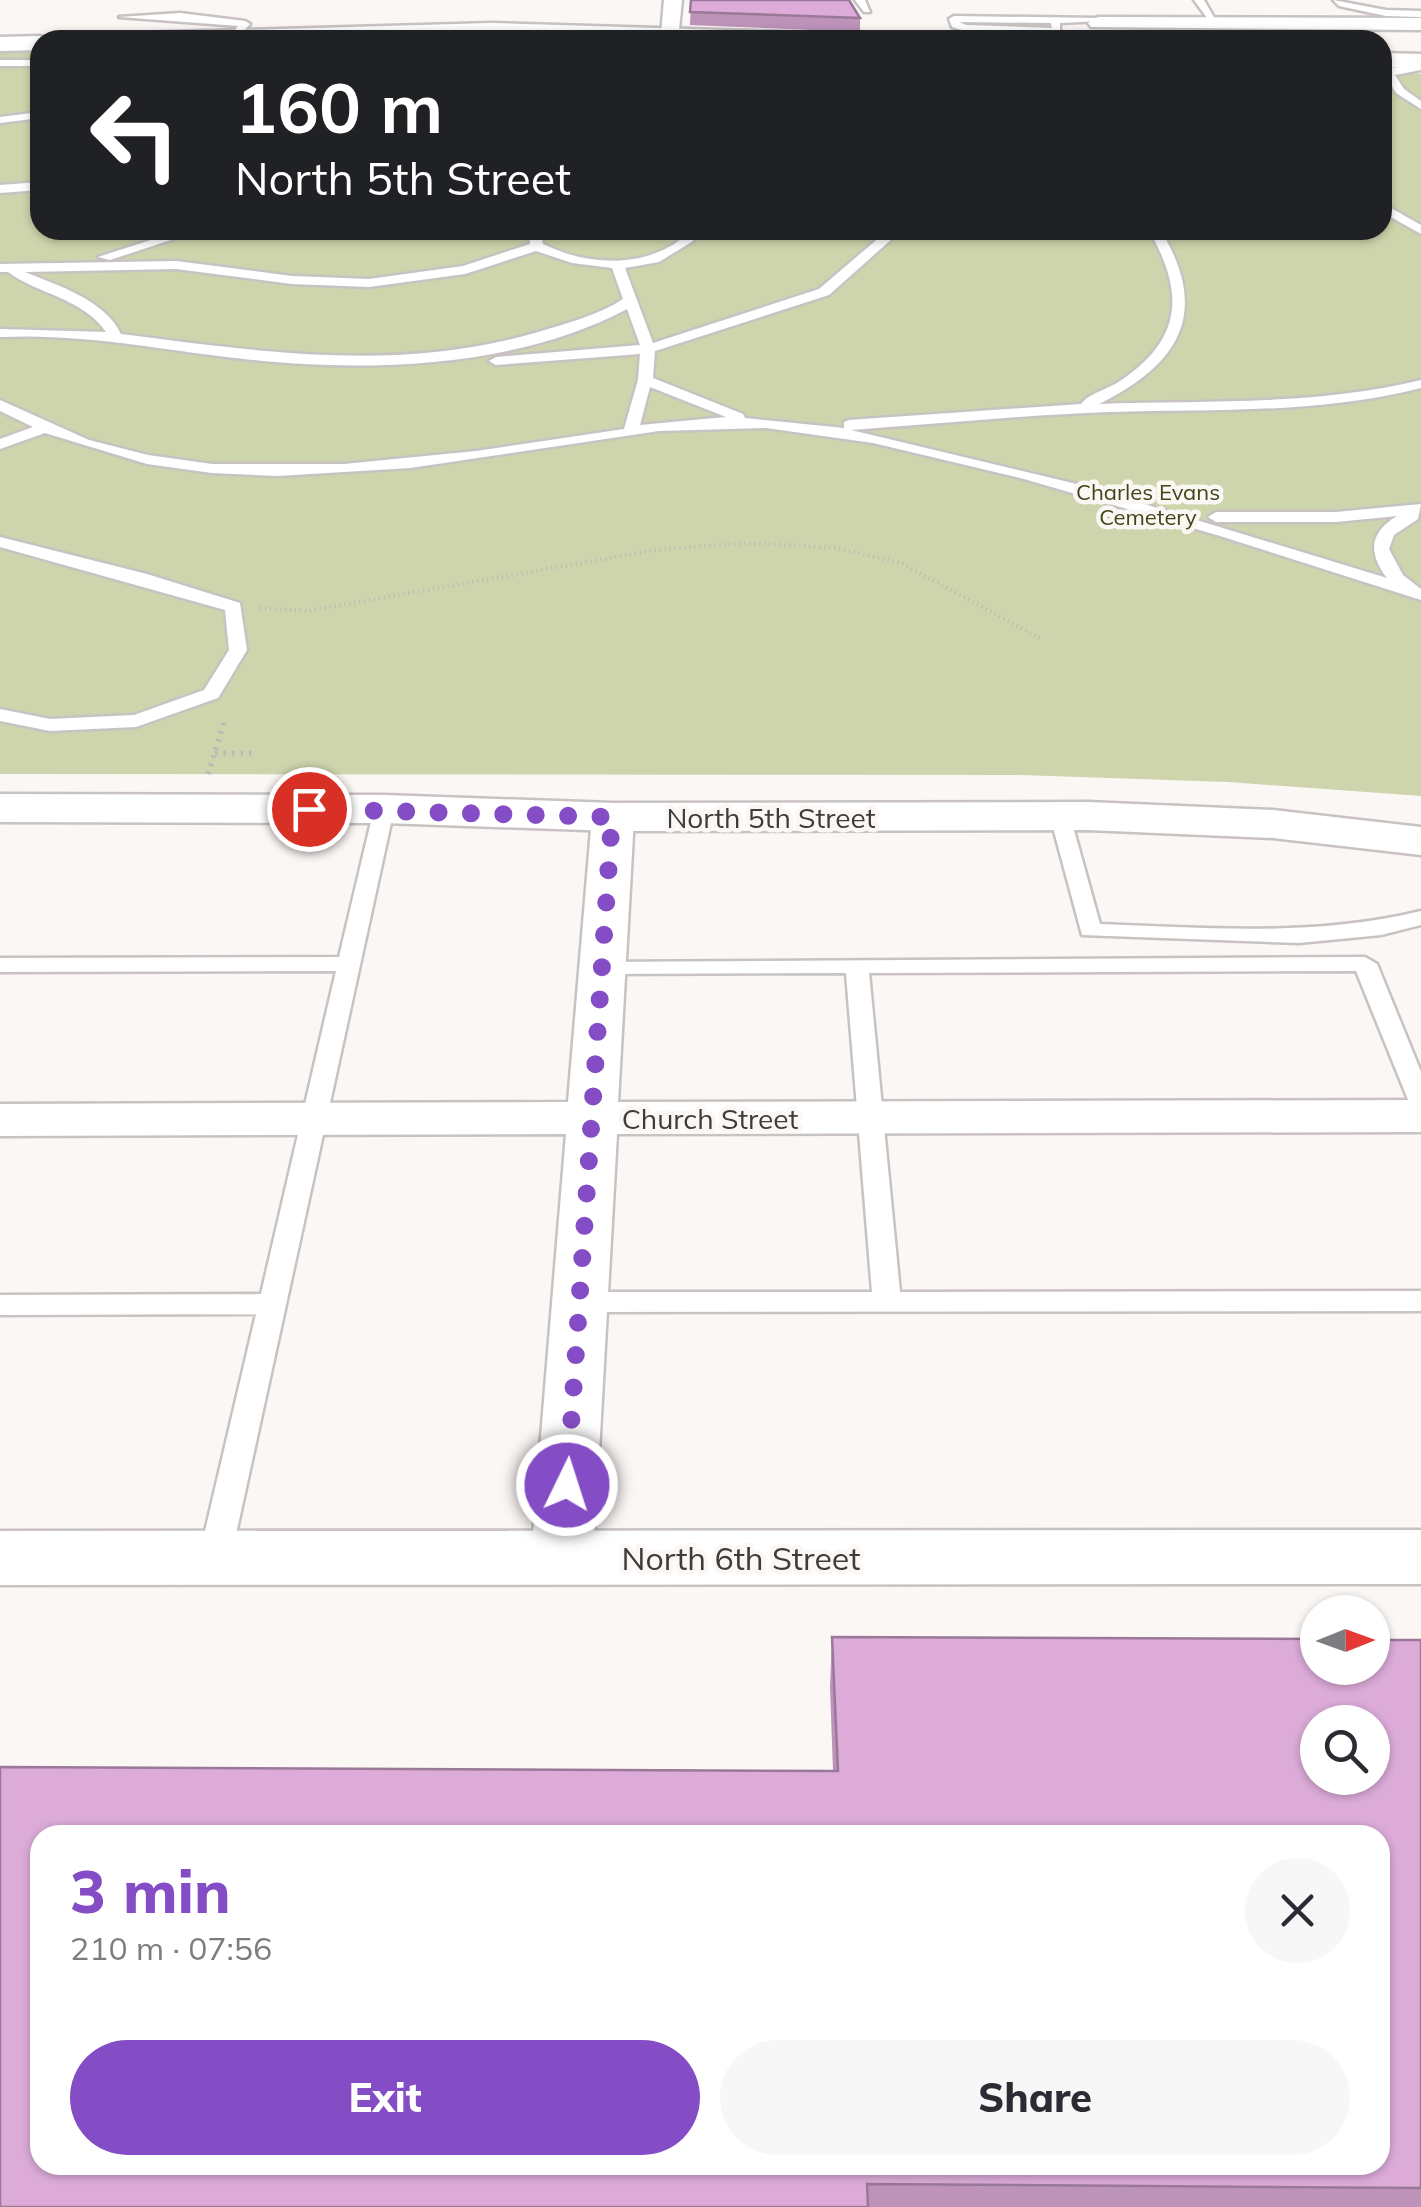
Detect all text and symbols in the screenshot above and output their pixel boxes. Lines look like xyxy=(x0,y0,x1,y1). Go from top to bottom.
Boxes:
text: 160 m xyxy=(235,63,443,151)
icon: left xyxy=(70,70,200,200)
text: North 5th Street xyxy=(235,150,571,206)
park label: Charles Evans Cemetery xyxy=(1076,478,1220,531)
pin xyxy=(267,767,352,852)
icon: arrive xyxy=(282,782,337,837)
street label: North 5th Street xyxy=(666,800,876,835)
street label: Church Street xyxy=(622,1101,799,1136)
position arrow xyxy=(515,1433,619,1537)
street label: North 6th Street xyxy=(622,1538,860,1578)
north arrow xyxy=(1300,1595,1390,1685)
map controls xyxy=(1300,1595,1390,1795)
button: search xyxy=(1300,1705,1390,1795)
text: 3 min xyxy=(70,1853,231,1928)
button: close xyxy=(1245,1858,1350,1963)
text: 210 m · 07:56 xyxy=(70,1928,272,1968)
button: Exit xyxy=(70,2040,700,2155)
button: Share xyxy=(720,2040,1350,2155)

